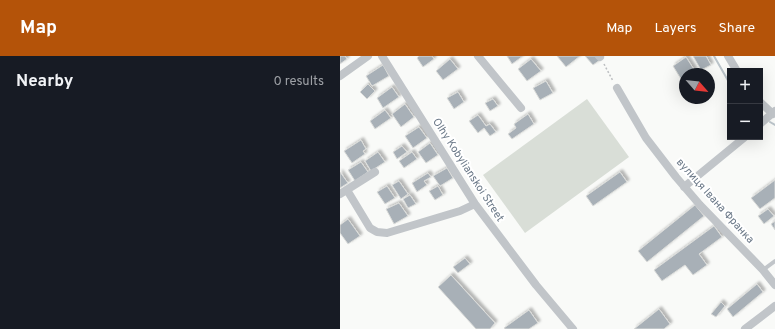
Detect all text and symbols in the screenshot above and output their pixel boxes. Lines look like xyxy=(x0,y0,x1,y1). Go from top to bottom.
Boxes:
text: Map xyxy=(20,16,57,40)
text: Map xyxy=(606,20,632,37)
text: Layers xyxy=(654,20,696,37)
text: Share xyxy=(718,20,755,37)
north arrow xyxy=(679,68,715,104)
map controls xyxy=(727,68,763,140)
button: + xyxy=(727,68,763,104)
text: Nearby xyxy=(16,71,73,93)
text: 0 results xyxy=(273,74,324,90)
button: − xyxy=(727,104,763,140)
street label: Olhy Kobylianskoi Street xyxy=(429,116,507,224)
street label: вулиця Івана Франка xyxy=(673,155,757,247)

